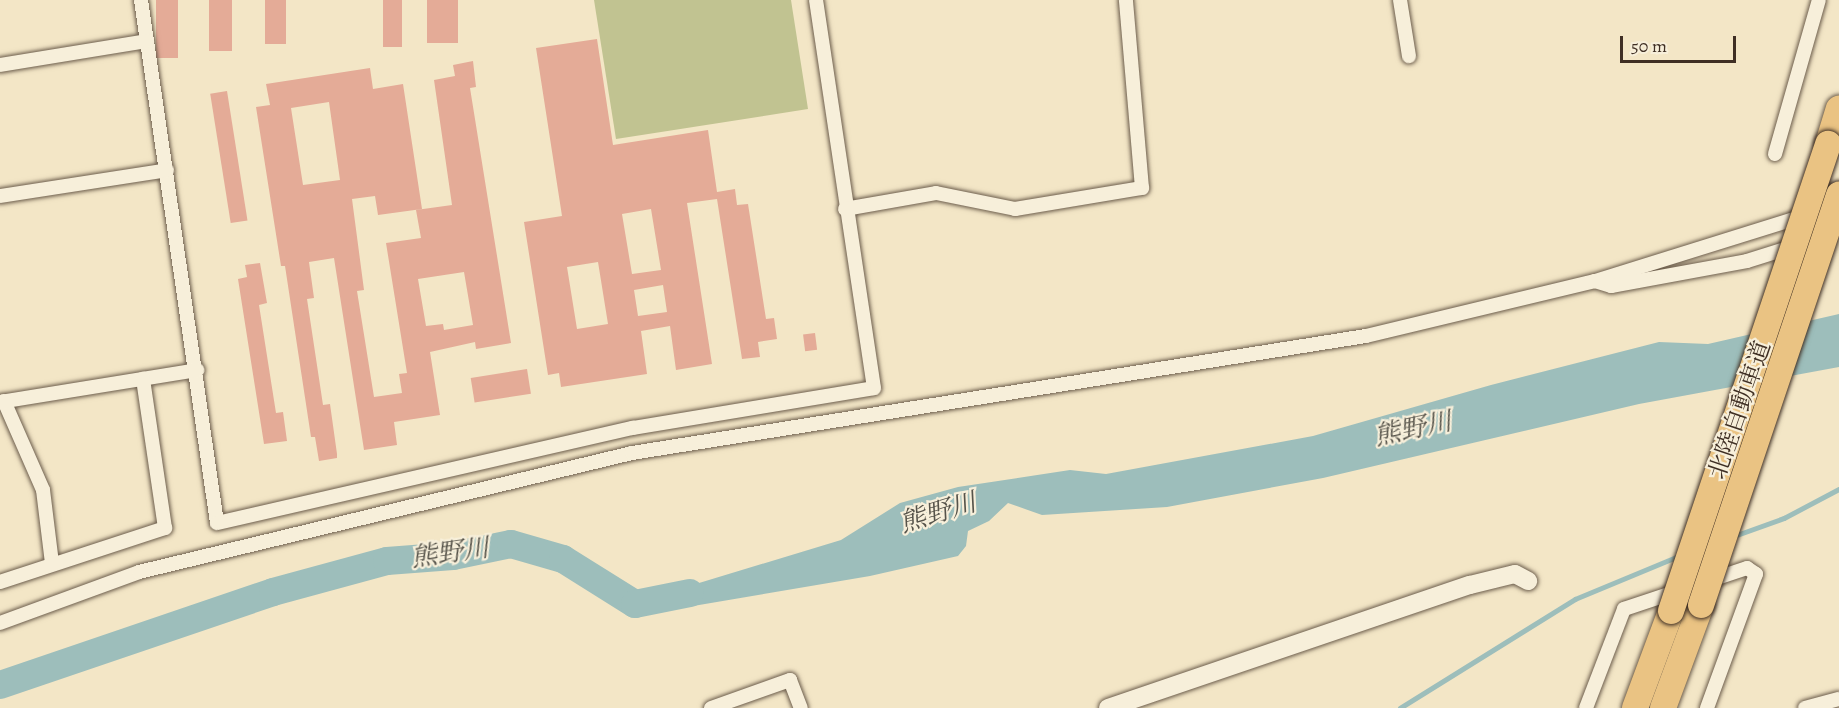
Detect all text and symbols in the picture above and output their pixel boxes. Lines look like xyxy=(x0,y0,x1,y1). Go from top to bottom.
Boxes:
scale bar xyxy=(1623,24,1738,62)
text: 50 m xyxy=(1631,34,1667,58)
street label: 北陸自動車道 xyxy=(1703,337,1777,483)
water label: 熊野川 xyxy=(1372,406,1454,452)
water label: 熊野川 xyxy=(896,487,980,539)
water label: 熊野川 xyxy=(409,532,491,574)

